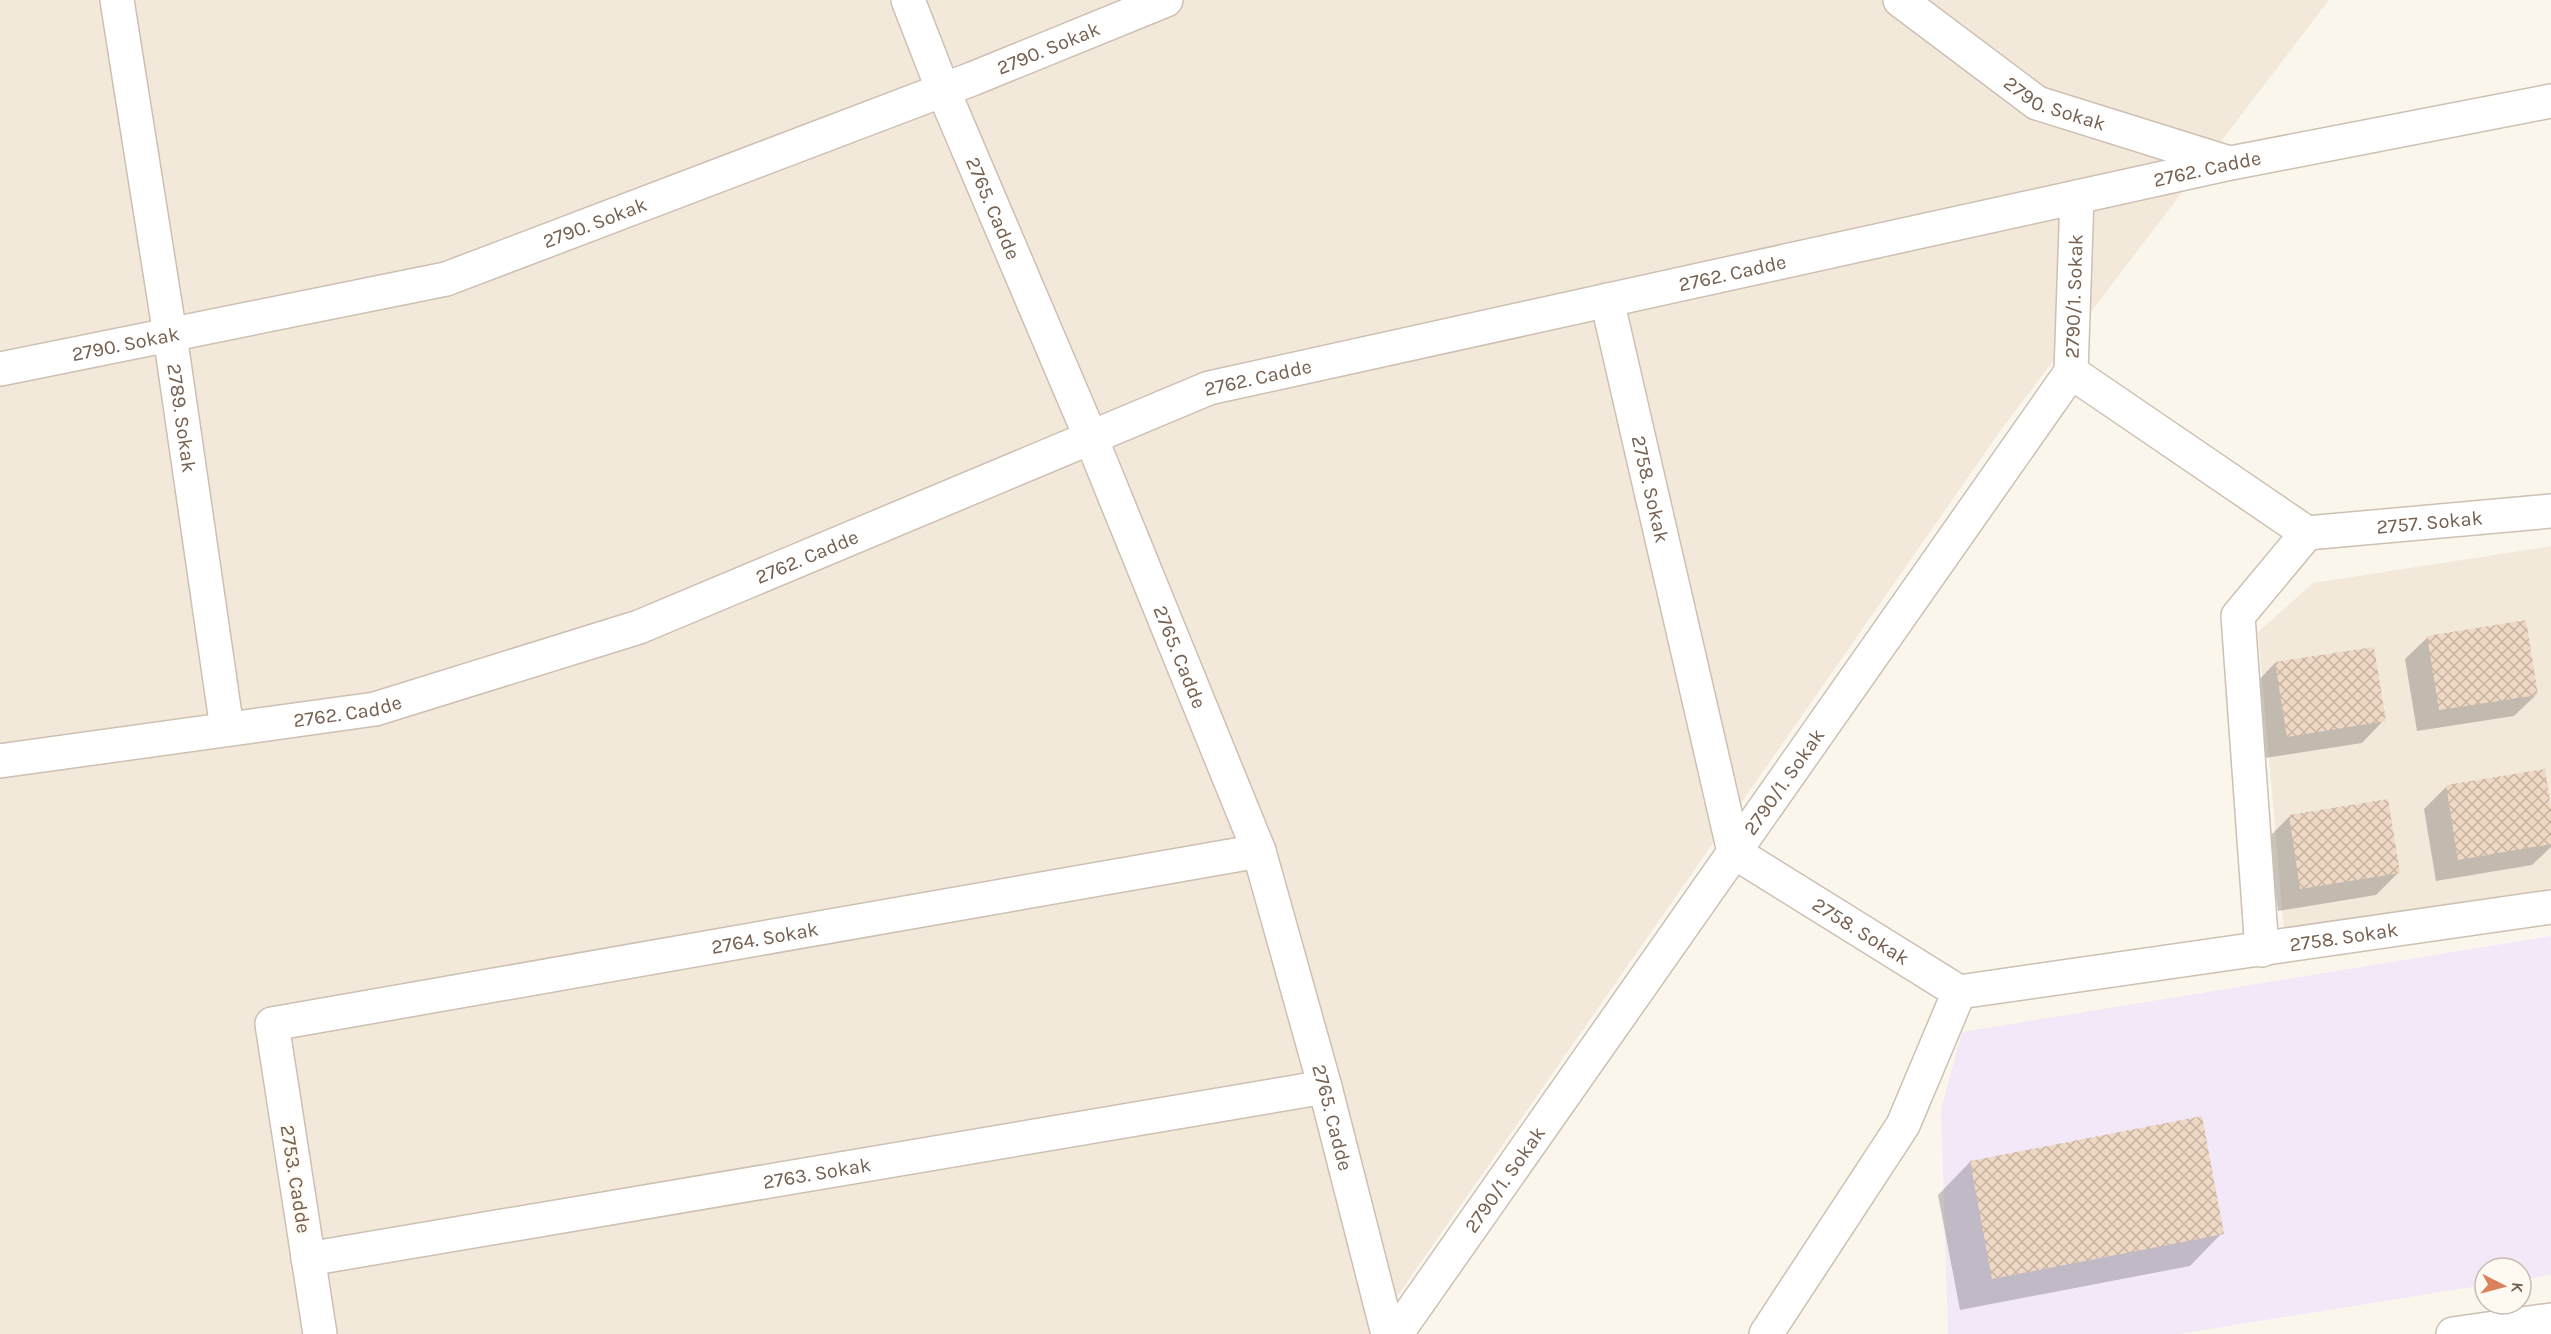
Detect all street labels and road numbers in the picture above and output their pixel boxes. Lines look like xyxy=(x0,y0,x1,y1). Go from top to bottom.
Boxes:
street label: 2790. Sokak xyxy=(993,17,1103,80)
street label: 2790. Sokak xyxy=(1999,71,2108,136)
street label: 2762. Cadde xyxy=(2151,146,2263,192)
street label: 2765. Cadde xyxy=(961,154,1025,263)
street label: 2790. Sokak xyxy=(540,193,650,253)
street label: 2790/1. Sokak xyxy=(2060,234,2088,359)
street label: 2762. Cadde xyxy=(1676,250,1788,296)
street label: 2790. Sokak xyxy=(70,322,181,366)
street label: 2762. Cadde xyxy=(1202,355,1314,401)
street label: 2789. Sokak xyxy=(162,362,201,474)
street label: 2758. Sokak xyxy=(1627,433,1673,545)
street label: 2757. Sokak xyxy=(2375,506,2484,539)
street label: 2762. Cadde xyxy=(752,525,862,589)
street label: 2765. Cadde xyxy=(1148,602,1211,712)
street label: 2762. Cadde xyxy=(292,690,405,732)
street label: 2790/1. Sokak xyxy=(1739,724,1829,839)
street label: 2758. Sokak xyxy=(1808,893,1913,970)
street label: 2764. Sokak xyxy=(709,917,820,959)
street label: 2758. Sokak xyxy=(2288,918,2400,956)
street label: 2765. Cadde xyxy=(1307,1062,1357,1173)
street label: 2790/1. Sokak xyxy=(1460,1122,1550,1237)
street label: 2753. Cadde xyxy=(276,1123,315,1235)
street label: 2763. Sokak xyxy=(761,1153,873,1194)

